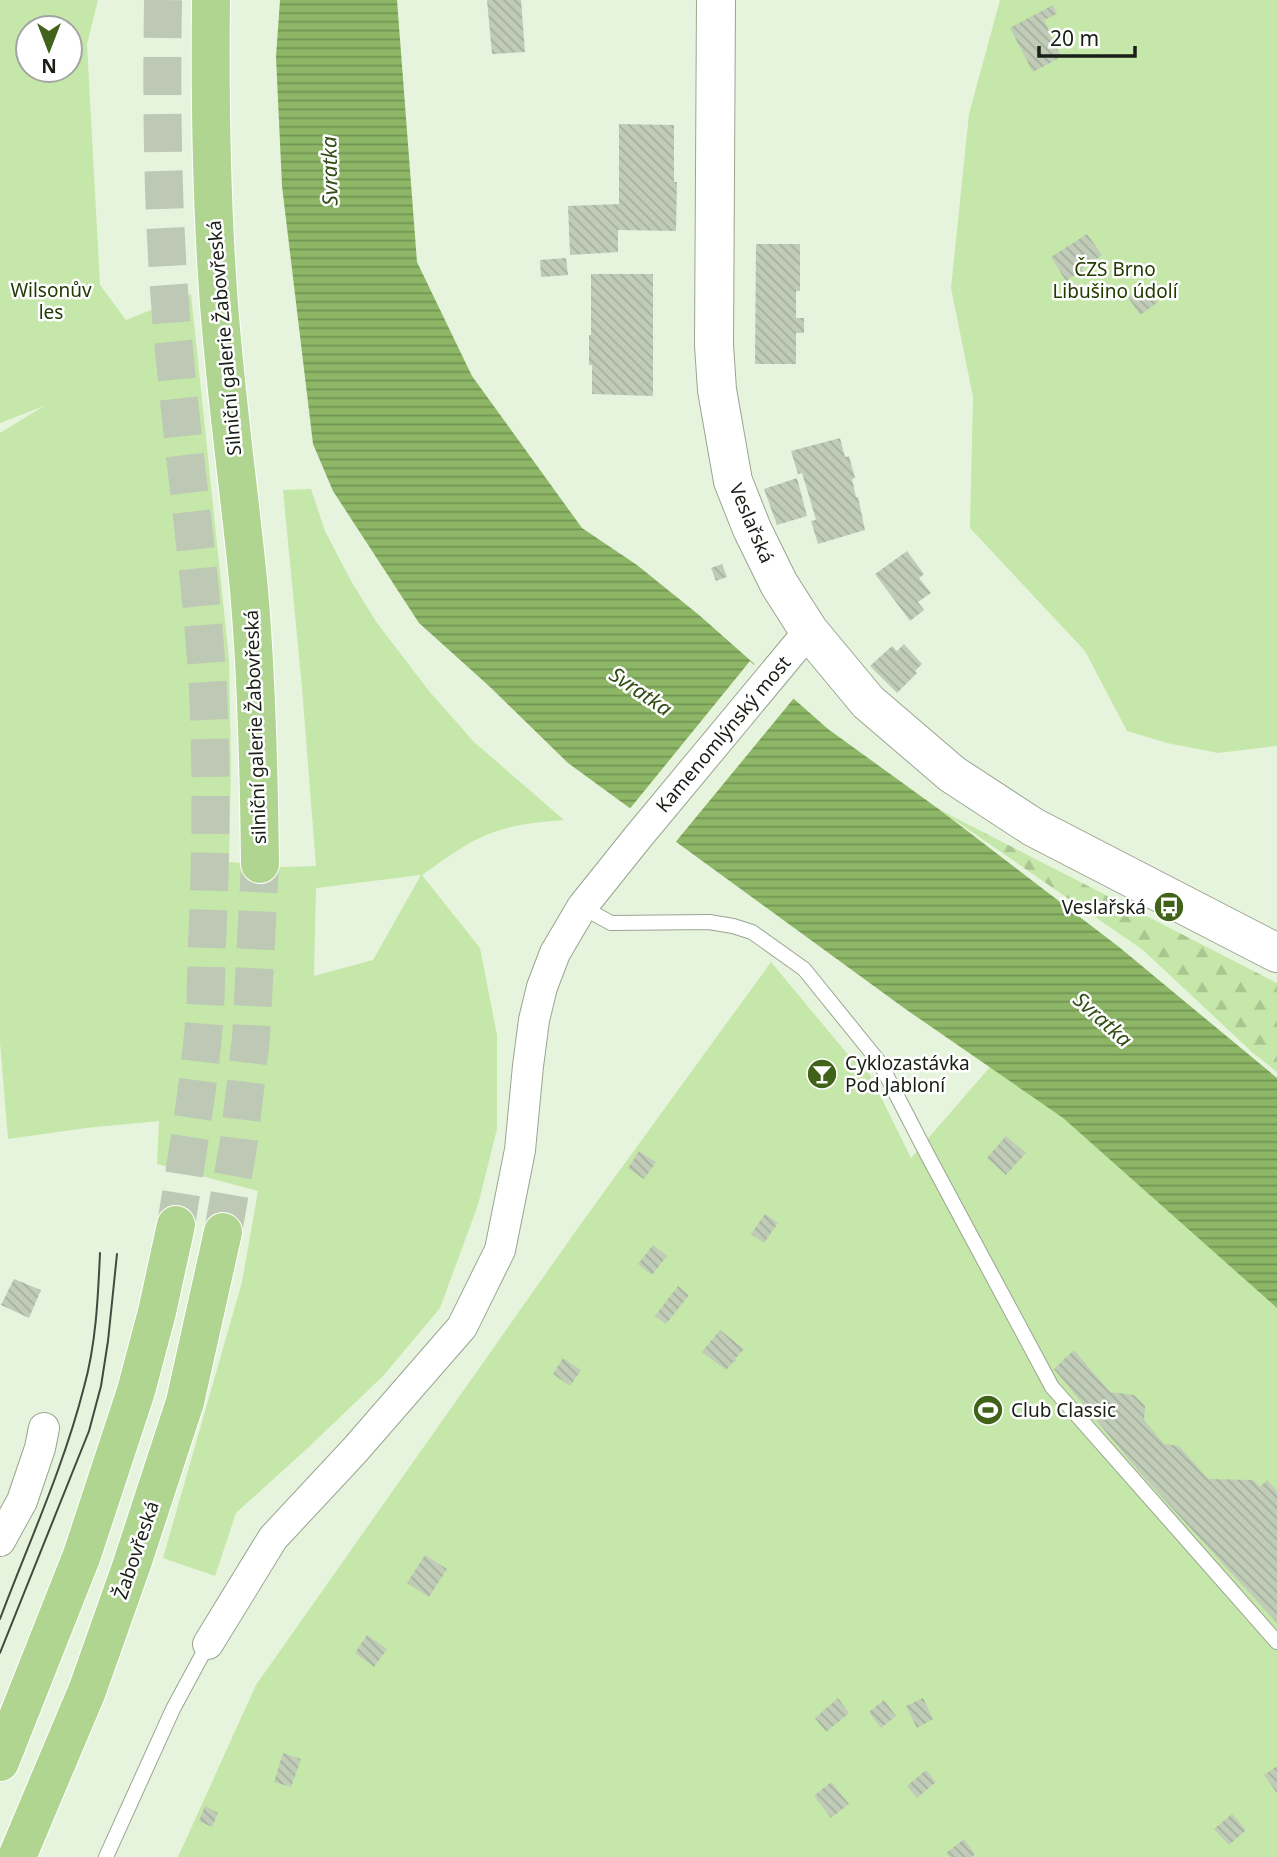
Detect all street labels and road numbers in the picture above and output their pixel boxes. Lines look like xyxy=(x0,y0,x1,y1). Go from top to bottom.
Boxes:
street label: Silniční galerie Žabovřeská xyxy=(201,219,247,457)
street label: Veslařská xyxy=(724,479,780,567)
street label: silniční galerie Žabovřeská xyxy=(238,609,272,845)
street label: Kamenomlýnský most xyxy=(650,650,796,818)
street label: Žabovřeská xyxy=(107,1498,165,1602)

